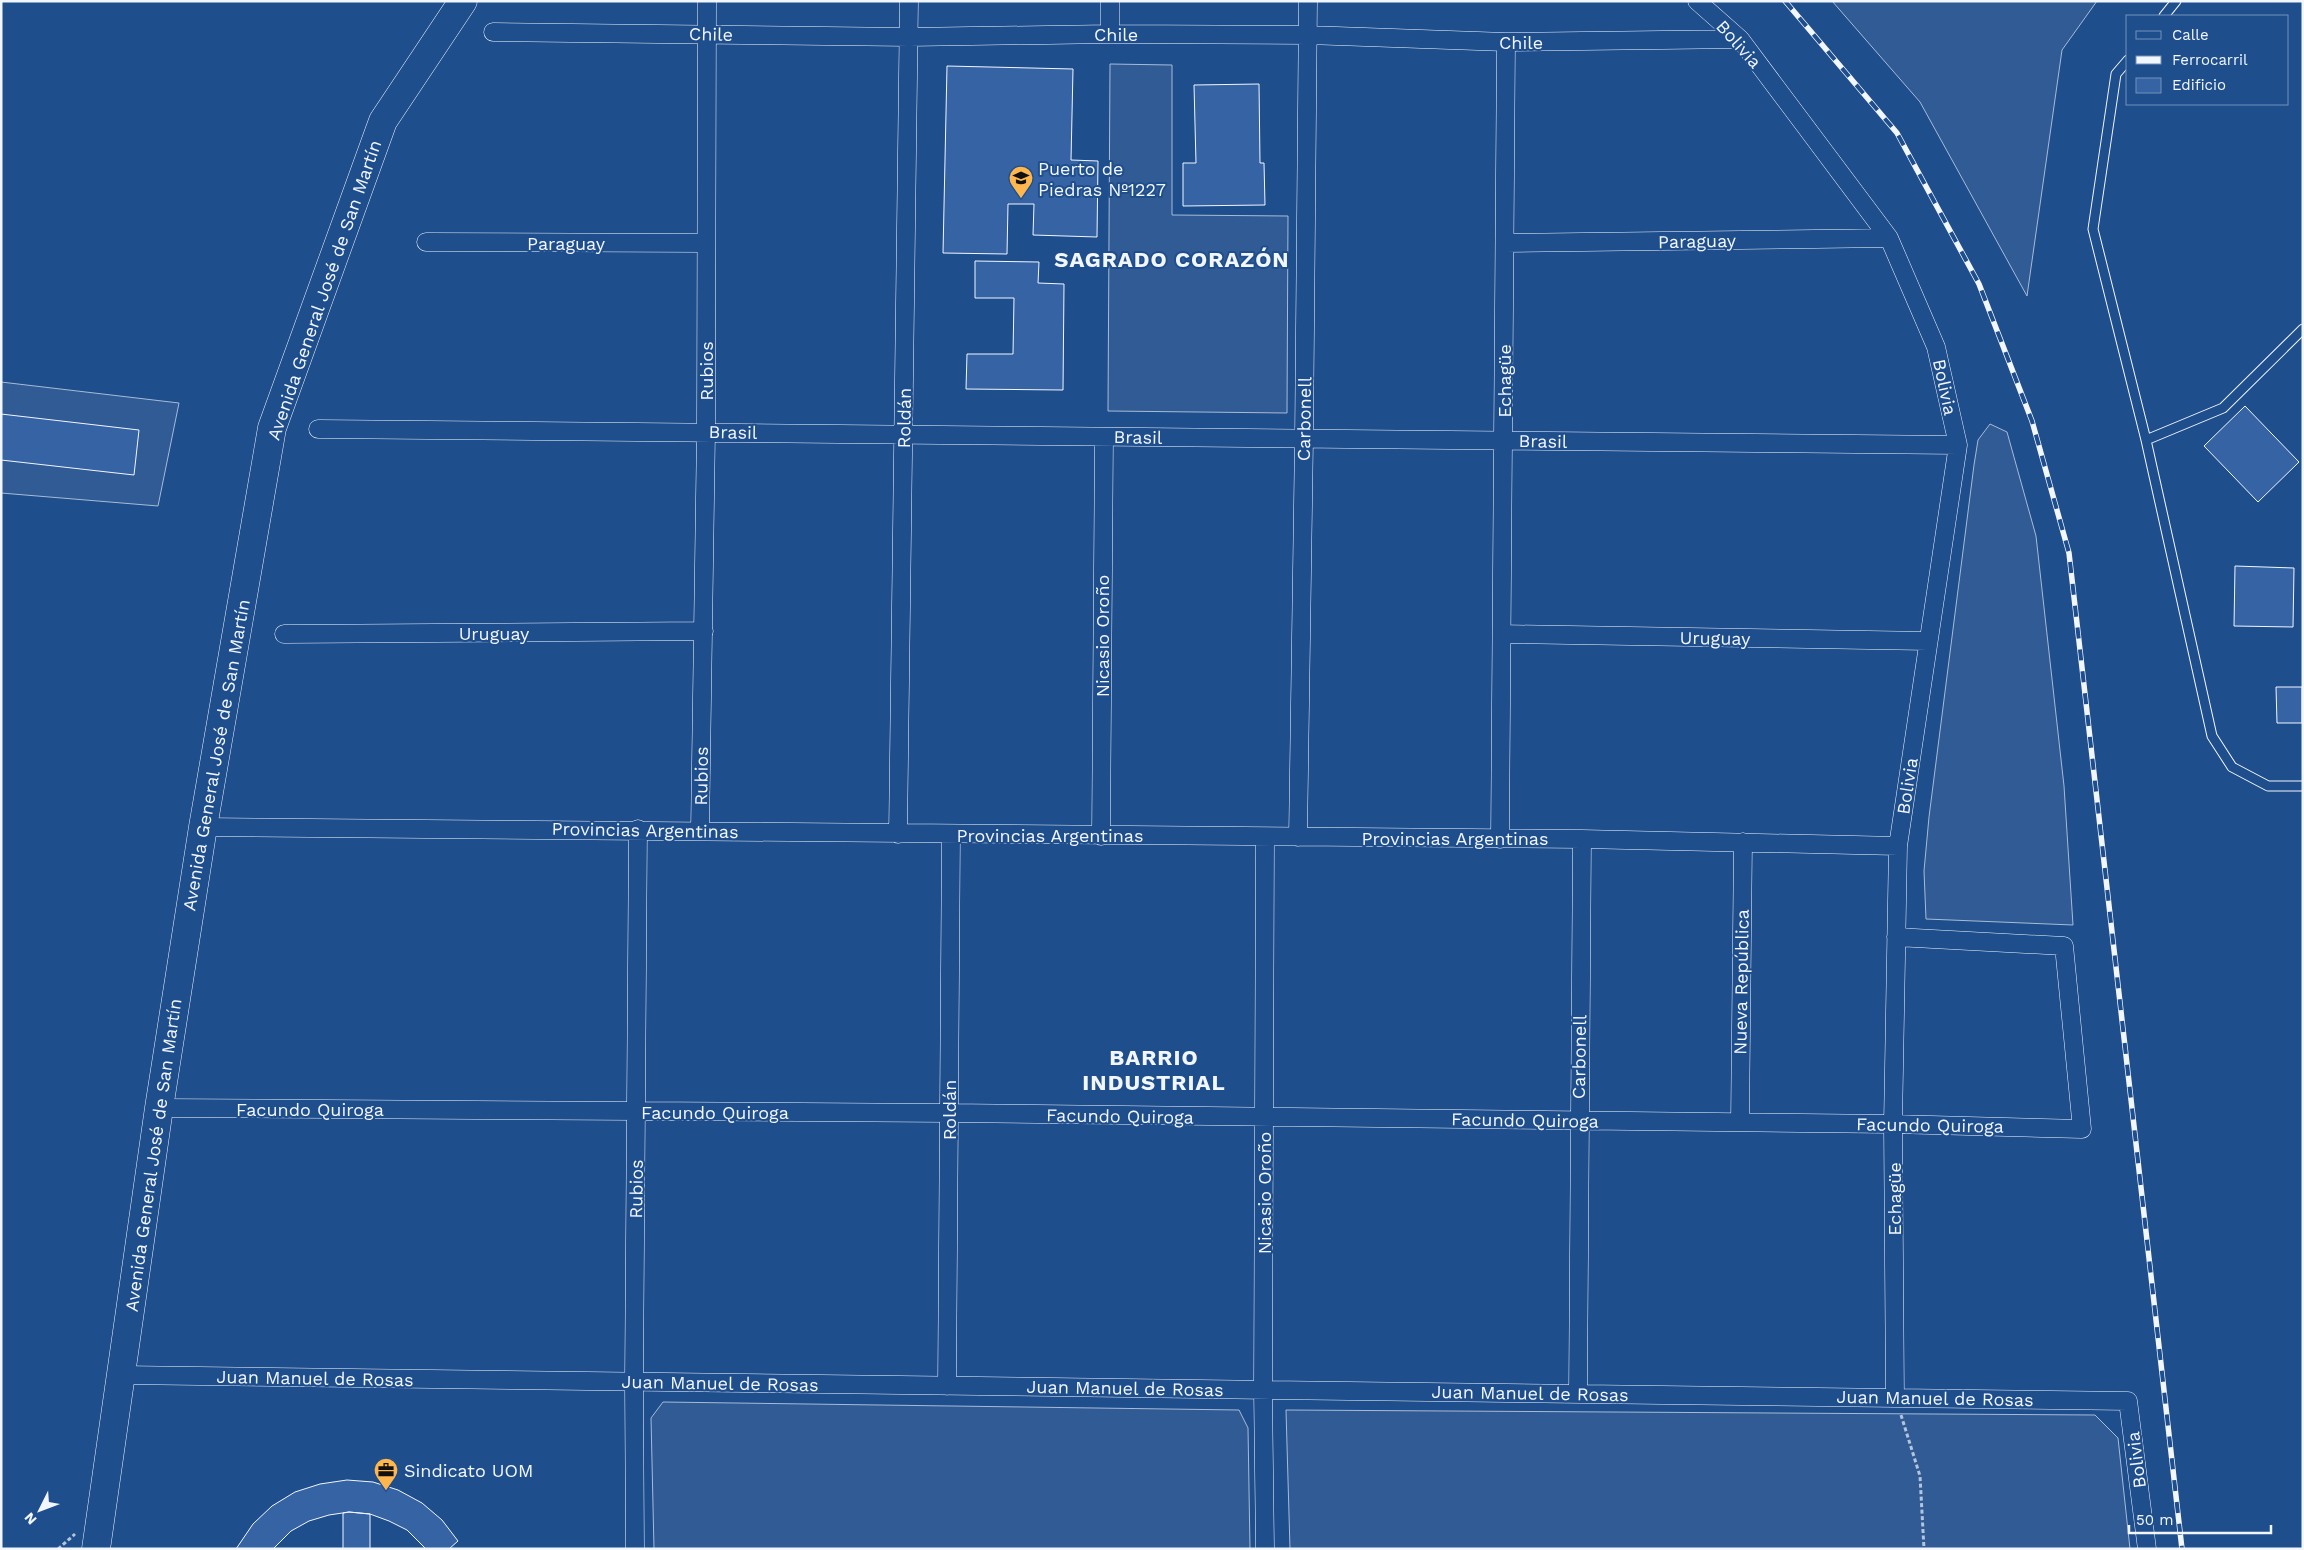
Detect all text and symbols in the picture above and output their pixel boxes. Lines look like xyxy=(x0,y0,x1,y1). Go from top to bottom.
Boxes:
legend xyxy=(2126,15,2289,105)
street label: Bolivia xyxy=(1712,16,1766,72)
street label: Chile xyxy=(689,23,733,45)
street label: Chile xyxy=(1094,24,1138,45)
text: Calle xyxy=(2172,26,2209,44)
street label: Chile xyxy=(1499,32,1543,53)
text: Ferrocarril xyxy=(2172,51,2248,69)
text: Edificio xyxy=(2172,76,2226,94)
street label: Avenida General José de San Martín xyxy=(263,137,385,443)
place label: Puerto de Piedras Nº1227 xyxy=(1038,158,1166,200)
school or university icon: Puerto de Piedras Nº1227 xyxy=(1008,165,1034,199)
street label: Paraguay xyxy=(1658,230,1737,252)
street label: Paraguay xyxy=(527,233,606,254)
district label: SAGRADO CORAZÓN xyxy=(1054,247,1290,272)
street label: Rubios xyxy=(696,341,717,401)
street label: Echagüe xyxy=(1494,344,1515,418)
street label: Bolivia xyxy=(1929,357,1961,417)
street label: Carbonell xyxy=(1293,376,1315,461)
street label: Roldán xyxy=(893,388,915,448)
street label: Brasil xyxy=(708,421,758,443)
street label: Brasil xyxy=(1113,426,1163,448)
street label: Brasil xyxy=(1518,430,1568,452)
street label: Nicasio Oroño xyxy=(1092,575,1113,697)
street label: Avenida General José de San Martín xyxy=(178,597,254,913)
street label: Uruguay xyxy=(459,623,530,644)
street label: Uruguay xyxy=(1679,627,1751,649)
street label: Rubios xyxy=(690,746,712,806)
street label: Bolivia xyxy=(1892,756,1922,816)
street label: Provincias Argentinas xyxy=(551,818,739,842)
street label: Provincias Argentinas xyxy=(957,825,1143,846)
street label: Provincias Argentinas xyxy=(1362,828,1548,849)
street label: Nueva República xyxy=(1729,909,1753,1055)
street label: Avenida General José de San Martín xyxy=(121,997,185,1313)
street label: Carbonell xyxy=(1568,1014,1590,1099)
district label: BARRIO INDUSTRIAL xyxy=(1082,1045,1226,1095)
street label: Roldán xyxy=(939,1080,960,1140)
street label: Facundo Quiroga xyxy=(236,1099,384,1120)
street label: Facundo Quiroga xyxy=(641,1102,789,1123)
street label: Facundo Quiroga xyxy=(1046,1104,1194,1128)
street label: Facundo Quiroga xyxy=(1451,1108,1599,1132)
street label: Facundo Quiroga xyxy=(1856,1113,2004,1137)
street label: Nicasio Oroño xyxy=(1254,1132,1275,1254)
street label: Rubios xyxy=(625,1159,647,1219)
street label: Echagüe xyxy=(1884,1162,1905,1236)
street label: Juan Manuel de Rosas xyxy=(216,1366,414,1390)
street label: Juan Manuel de Rosas xyxy=(621,1371,819,1395)
street label: Juan Manuel de Rosas xyxy=(1026,1376,1224,1400)
street label: Juan Manuel de Rosas xyxy=(1431,1381,1629,1405)
street label: Juan Manuel de Rosas xyxy=(1836,1386,2034,1410)
street label: Bolivia xyxy=(2122,1430,2150,1490)
office icon: Sindicato UOM xyxy=(373,1457,399,1491)
place label: Sindicato UOM xyxy=(404,1460,533,1481)
north arrow xyxy=(15,1485,65,1535)
scale bar xyxy=(2129,1502,2272,1534)
text: N xyxy=(21,1509,40,1528)
text: 50 m xyxy=(2136,1511,2173,1529)

